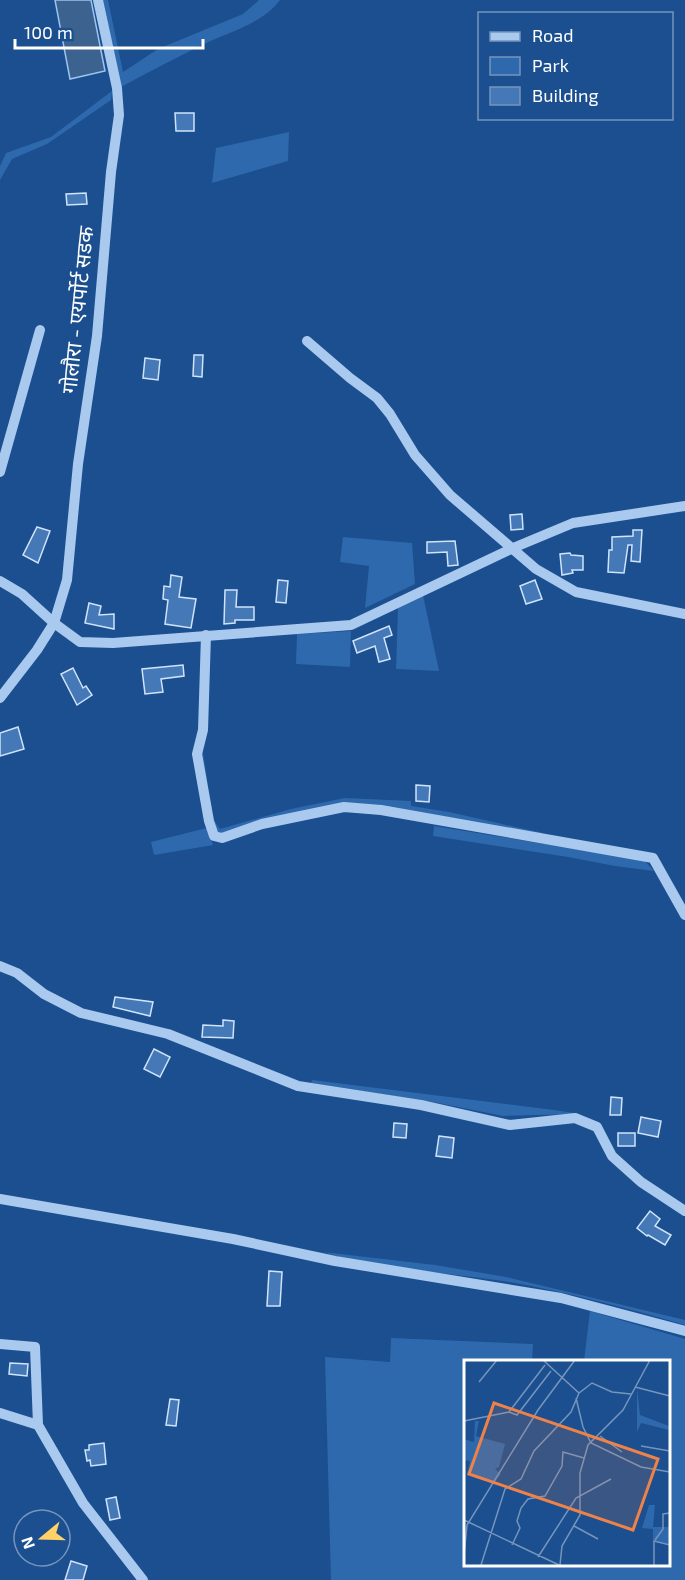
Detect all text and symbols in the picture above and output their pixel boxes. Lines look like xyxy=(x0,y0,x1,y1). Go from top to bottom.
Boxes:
scale bar xyxy=(15,12,202,50)
legend xyxy=(478,12,673,120)
text: 100 m xyxy=(24,21,73,43)
text: Road xyxy=(532,24,573,46)
text: Park xyxy=(532,54,569,76)
text: Building xyxy=(532,84,599,106)
street label: गोलौरा - एयर्पोर्ट सडक xyxy=(55,224,98,395)
inset map xyxy=(464,1360,670,1565)
north arrow xyxy=(12,1508,72,1568)
text: N xyxy=(16,1534,38,1552)

